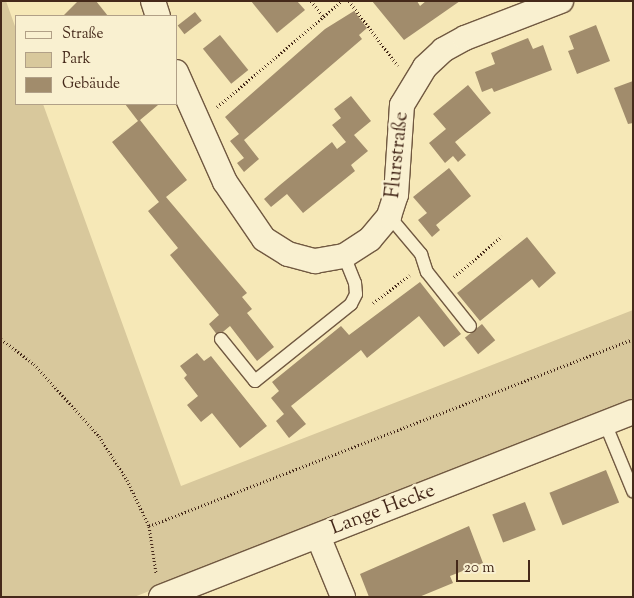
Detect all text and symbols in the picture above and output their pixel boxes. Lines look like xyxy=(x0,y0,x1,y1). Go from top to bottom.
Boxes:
legend xyxy=(15,15,178,105)
text: Straße xyxy=(62,24,104,45)
text: Park xyxy=(62,49,91,70)
text: Gebäude xyxy=(62,74,120,95)
street label: Flurstraße xyxy=(382,111,414,199)
street label: Lange Hecke xyxy=(327,479,439,541)
scale bar xyxy=(459,550,533,582)
text: 20 m xyxy=(464,558,495,579)

